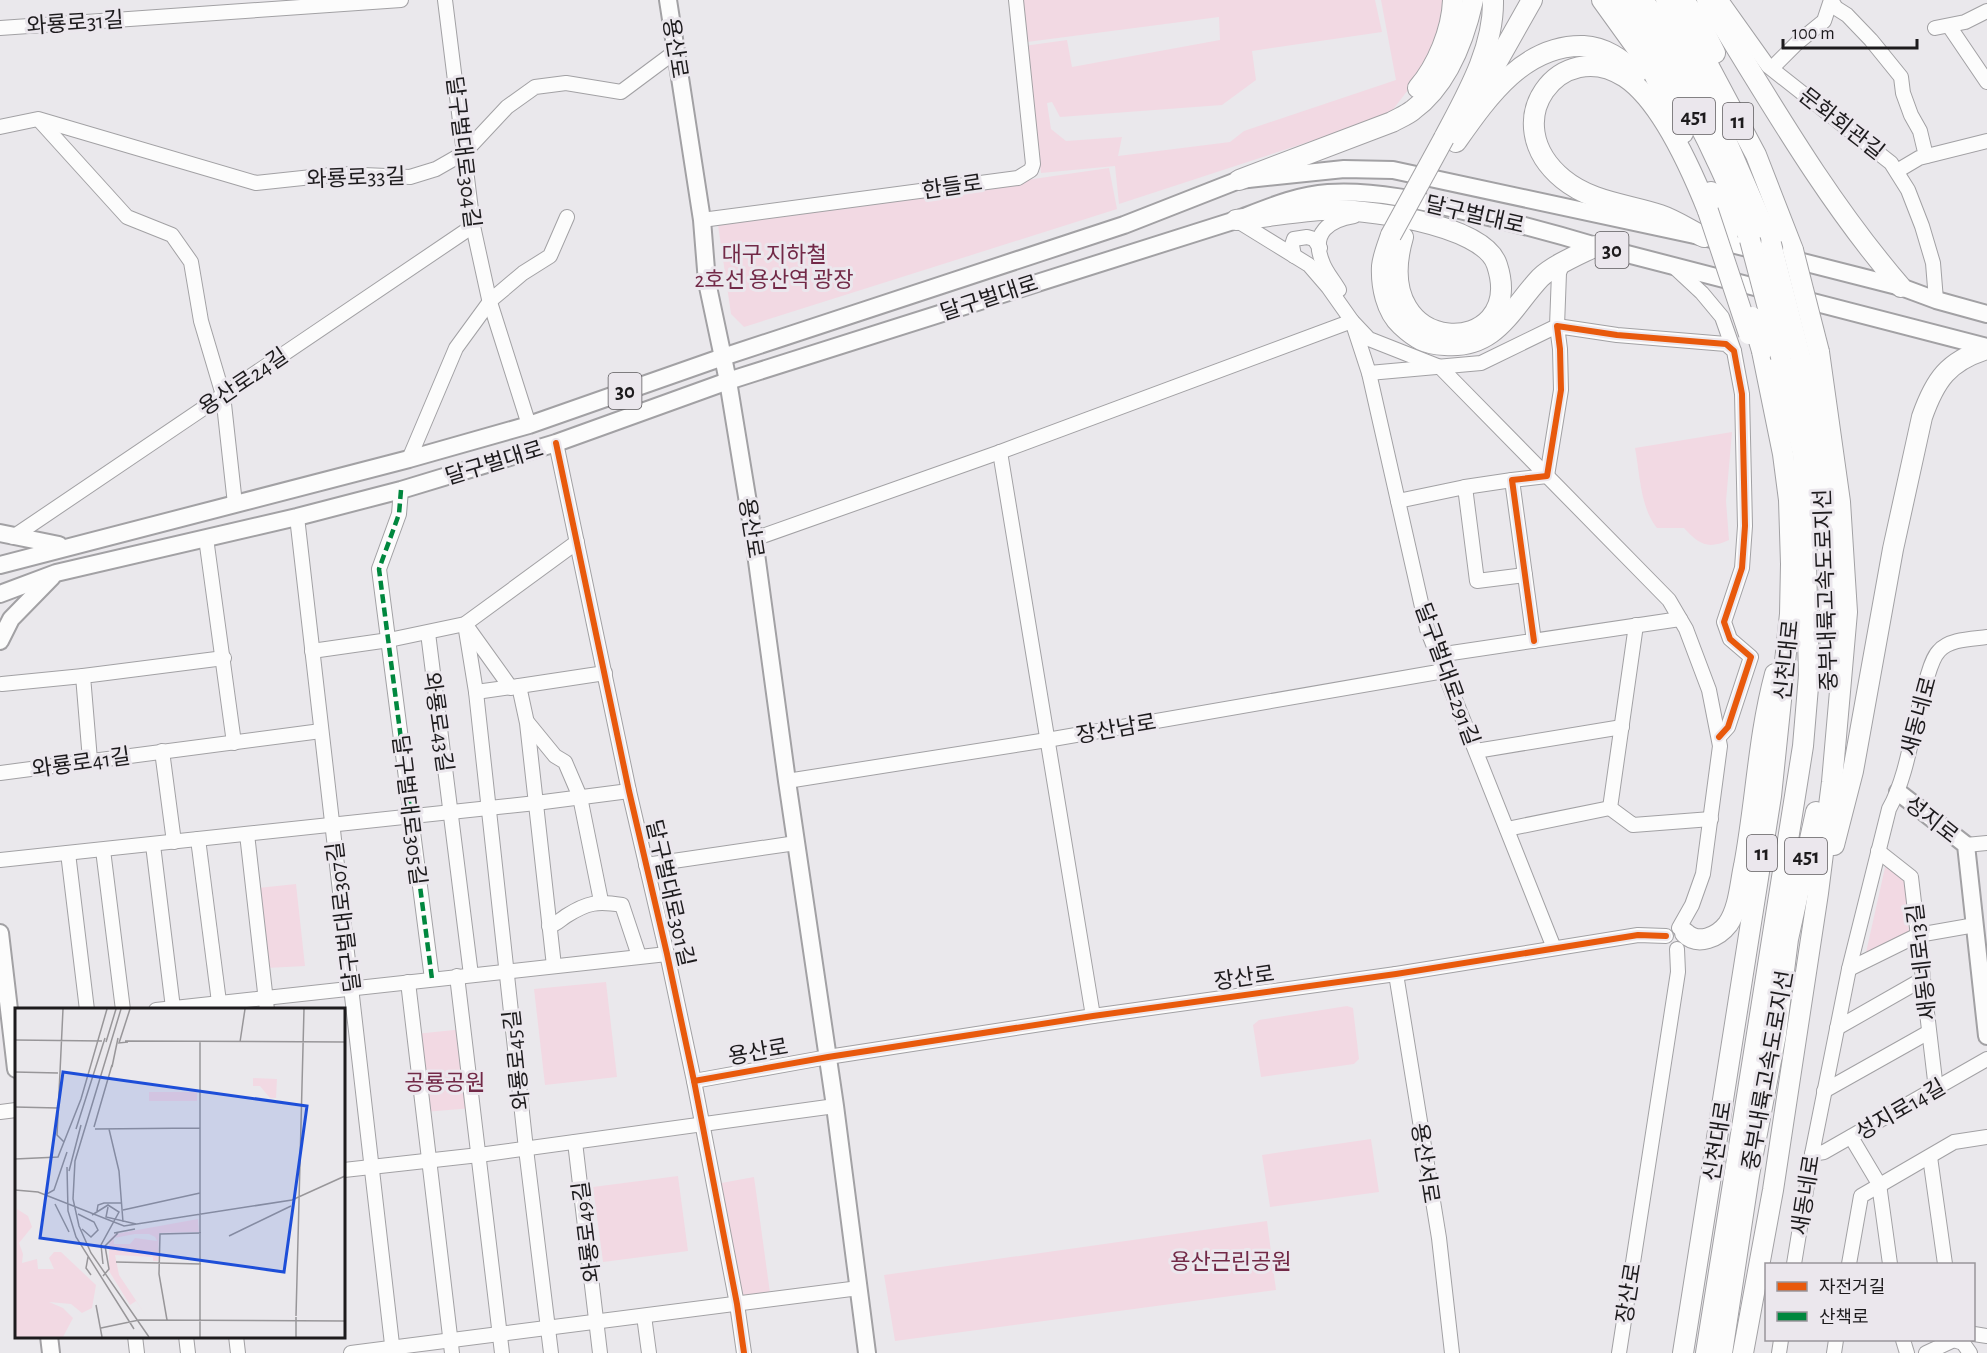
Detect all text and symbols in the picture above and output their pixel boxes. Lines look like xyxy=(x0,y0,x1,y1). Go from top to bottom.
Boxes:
street label: 와룡로31길 xyxy=(26,8,125,37)
scale bar xyxy=(1783,12,1916,50)
street label: 용산로 xyxy=(659,16,692,80)
text: 100 m xyxy=(1792,25,1835,43)
street label: 달구벌대로304길 xyxy=(443,75,484,229)
street label: 문화회관길 xyxy=(1795,83,1889,164)
road number: 451 xyxy=(1673,98,1715,134)
road number: 11 xyxy=(1723,103,1753,139)
street label: 와룡로33길 xyxy=(306,164,406,191)
street label: 한들로 xyxy=(920,171,984,202)
street label: 달구벌대로 xyxy=(1423,192,1527,237)
road number: 30 xyxy=(1596,232,1628,268)
park label: 대구 지하철 2호선 용산역 광장 xyxy=(695,243,853,291)
street label: 달구벌대로 xyxy=(937,271,1041,324)
street label: 용산로24길 xyxy=(195,343,292,419)
road number: 30 xyxy=(608,373,642,409)
street label: 달구벌대로 xyxy=(442,437,546,488)
street label: 중부내륙고속도로지선 xyxy=(1810,488,1841,692)
street label: 용산로 xyxy=(735,496,768,560)
street label: 달구벌대로291길 xyxy=(1411,600,1484,748)
street label: 신천대로 xyxy=(1771,619,1802,702)
street label: 와룡로43길 xyxy=(420,671,457,773)
street label: 새동네로 xyxy=(1897,674,1940,758)
street label: 장산남로 xyxy=(1074,710,1158,747)
street label: 달구벌대로305길 xyxy=(389,734,430,887)
street label: 와룡로41길 xyxy=(30,744,132,781)
street label: 성지로 xyxy=(1901,792,1963,847)
street label: 달구벌대로301길 xyxy=(642,818,699,969)
road number: 11 xyxy=(1747,835,1777,871)
road number: 451 xyxy=(1785,838,1827,874)
street label: 달구벌대로307길 xyxy=(323,840,364,993)
street label: 새동네로13길 xyxy=(1903,902,1940,1022)
street label: 장산로 xyxy=(1212,962,1276,993)
street label: 중부내륙고속도로지선 xyxy=(1739,968,1796,1172)
inset map xyxy=(15,1008,345,1338)
street label: 와룡로45길 xyxy=(500,1009,533,1111)
street label: 용산로 xyxy=(726,1035,790,1068)
park label: 공룡공원 xyxy=(405,1071,485,1094)
street label: 성지로14길 xyxy=(1852,1075,1949,1144)
street label: 신천대로 xyxy=(1700,1099,1735,1183)
street label: 용산서로 xyxy=(1408,1121,1443,1205)
street label: 새동네로 xyxy=(1788,1153,1823,1237)
street label: 와룡로49길 xyxy=(569,1180,604,1284)
park label: 용산근린공원 xyxy=(1170,1250,1292,1273)
street label: 장산로 xyxy=(1612,1261,1645,1325)
legend xyxy=(1765,1263,1975,1341)
text: 자전거길 xyxy=(1819,1278,1885,1297)
text: 산책로 xyxy=(1819,1308,1869,1327)

